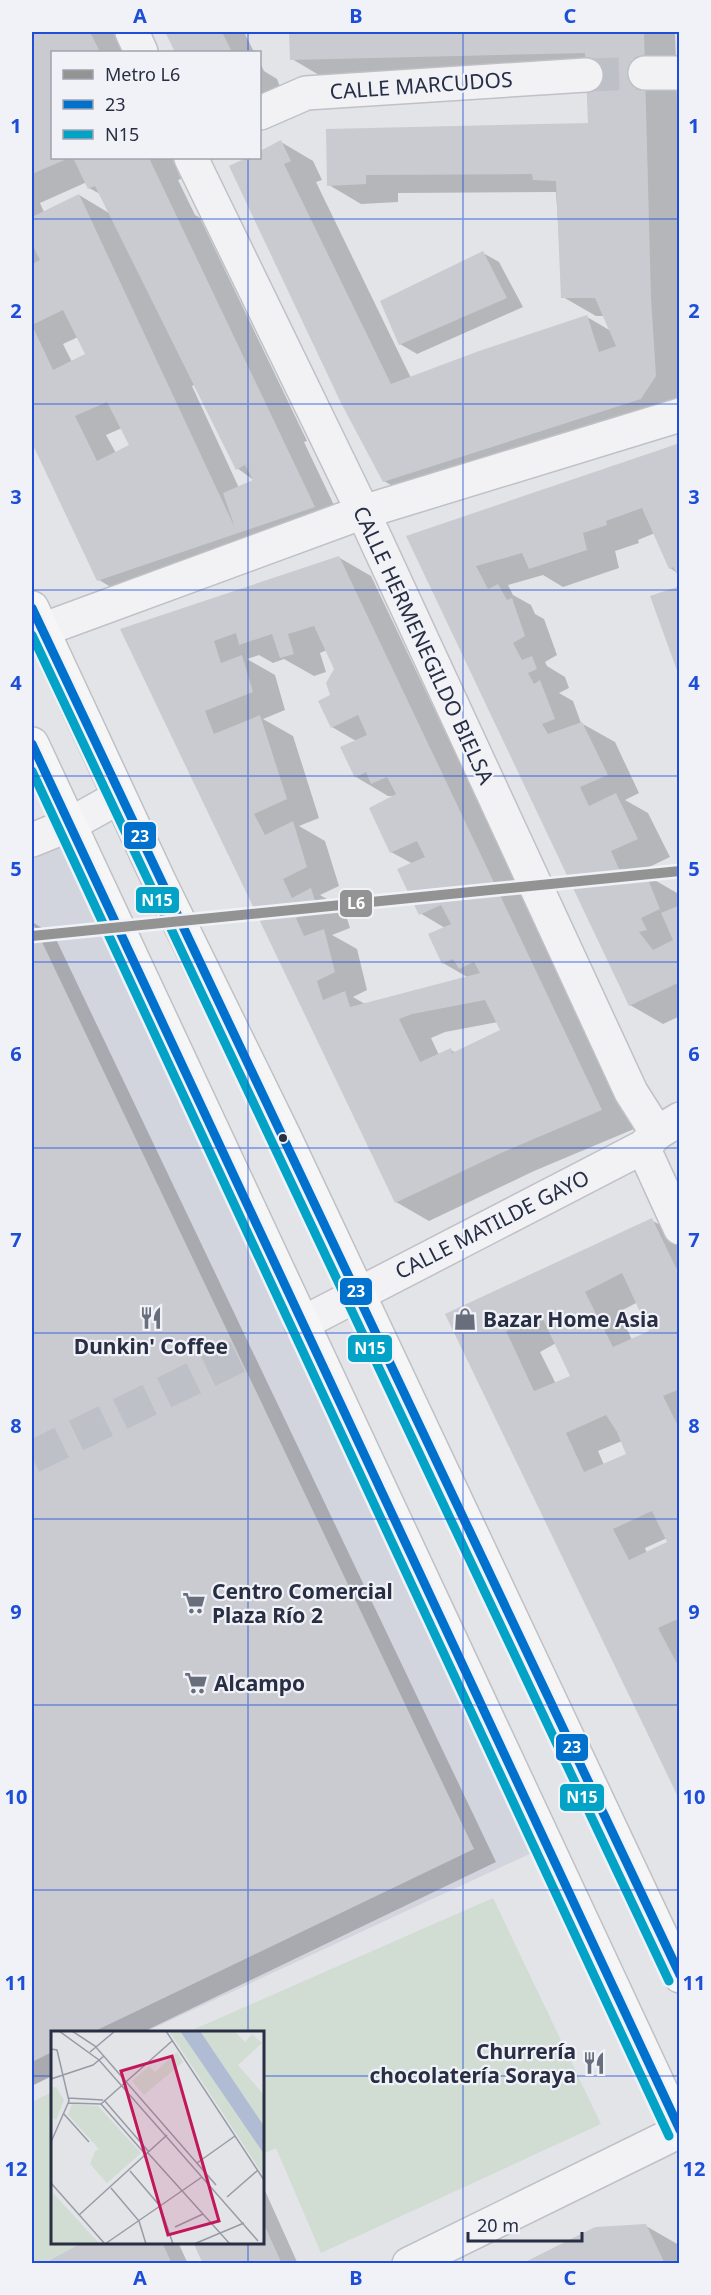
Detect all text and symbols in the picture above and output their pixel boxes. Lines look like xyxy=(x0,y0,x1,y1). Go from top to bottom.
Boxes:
text: A xyxy=(133,2,147,29)
text: B xyxy=(349,2,363,29)
text: C xyxy=(564,2,577,29)
legend xyxy=(51,51,261,159)
text: Metro L6 xyxy=(105,62,180,86)
street label: CALLE MARCUDOS xyxy=(329,65,513,105)
text: 23 xyxy=(105,92,126,116)
text: 1 xyxy=(10,112,22,139)
text: 1 xyxy=(688,112,700,139)
text: N15 xyxy=(105,122,139,146)
text: 2 xyxy=(10,297,22,324)
text: 2 xyxy=(688,297,700,324)
text: 3 xyxy=(10,483,22,510)
text: 3 xyxy=(688,483,700,510)
street label: CALLE HERMENEGILDO BIELSA xyxy=(347,502,501,789)
text: 4 xyxy=(10,669,22,696)
text: 4 xyxy=(688,669,700,696)
line badge: 23 xyxy=(123,821,157,850)
text: 23 xyxy=(131,825,149,847)
text: 5 xyxy=(10,855,22,882)
text: 5 xyxy=(688,855,700,882)
line badge: N15 xyxy=(135,886,180,914)
text: N15 xyxy=(141,889,173,911)
line badge: L6 xyxy=(339,889,373,918)
text: L6 xyxy=(347,892,365,914)
text: 6 xyxy=(10,1040,22,1067)
text: 6 xyxy=(688,1040,700,1067)
unlabelled marker xyxy=(277,1132,289,1144)
street label: CALLE MATILDE GAYO xyxy=(390,1163,594,1285)
text: 7 xyxy=(10,1226,22,1253)
text: 7 xyxy=(688,1226,700,1253)
line badge: 23 xyxy=(339,1277,373,1306)
text: 23 xyxy=(347,1280,365,1302)
restaurant icon: Dunkin' Coffee xyxy=(138,1305,164,1331)
place label: Bazar Home Asia xyxy=(483,1305,659,1333)
shop icon: Bazar Home Asia xyxy=(452,1306,478,1332)
place label: Dunkin' Coffee xyxy=(74,1332,228,1360)
line badge: N15 xyxy=(347,1334,393,1363)
text: N15 xyxy=(354,1337,386,1359)
text: 8 xyxy=(10,1412,22,1439)
text: 8 xyxy=(688,1412,700,1439)
place label: Centro Comercial Plaza Río 2 xyxy=(212,1577,393,1629)
supermarket icon: Centro Comercial Plaza Río 2 xyxy=(181,1590,207,1616)
text: 9 xyxy=(10,1598,22,1625)
text: 9 xyxy=(688,1598,700,1625)
place label: Alcampo xyxy=(214,1669,305,1697)
supermarket icon: Alcampo xyxy=(183,1670,209,1696)
line badge: 23 xyxy=(555,1733,589,1762)
text: 23 xyxy=(563,1736,581,1758)
text: 10 xyxy=(5,1783,27,1810)
line badge: N15 xyxy=(559,1783,605,1812)
text: 10 xyxy=(683,1783,705,1810)
text: N15 xyxy=(566,1786,598,1808)
text: 11 xyxy=(5,1969,27,1996)
text: 11 xyxy=(683,1969,705,1996)
inset map xyxy=(51,2031,264,2244)
place label: Churrería chocolatería Soraya xyxy=(369,2037,576,2089)
restaurant icon: Churrería chocolatería Soraya xyxy=(581,2050,607,2076)
text: 12 xyxy=(5,2155,27,2182)
text: 12 xyxy=(683,2155,705,2182)
scale bar xyxy=(468,2205,582,2243)
text: 20 m xyxy=(477,2213,519,2237)
text: A xyxy=(133,2264,147,2291)
text: B xyxy=(349,2264,363,2291)
text: C xyxy=(564,2264,577,2291)

